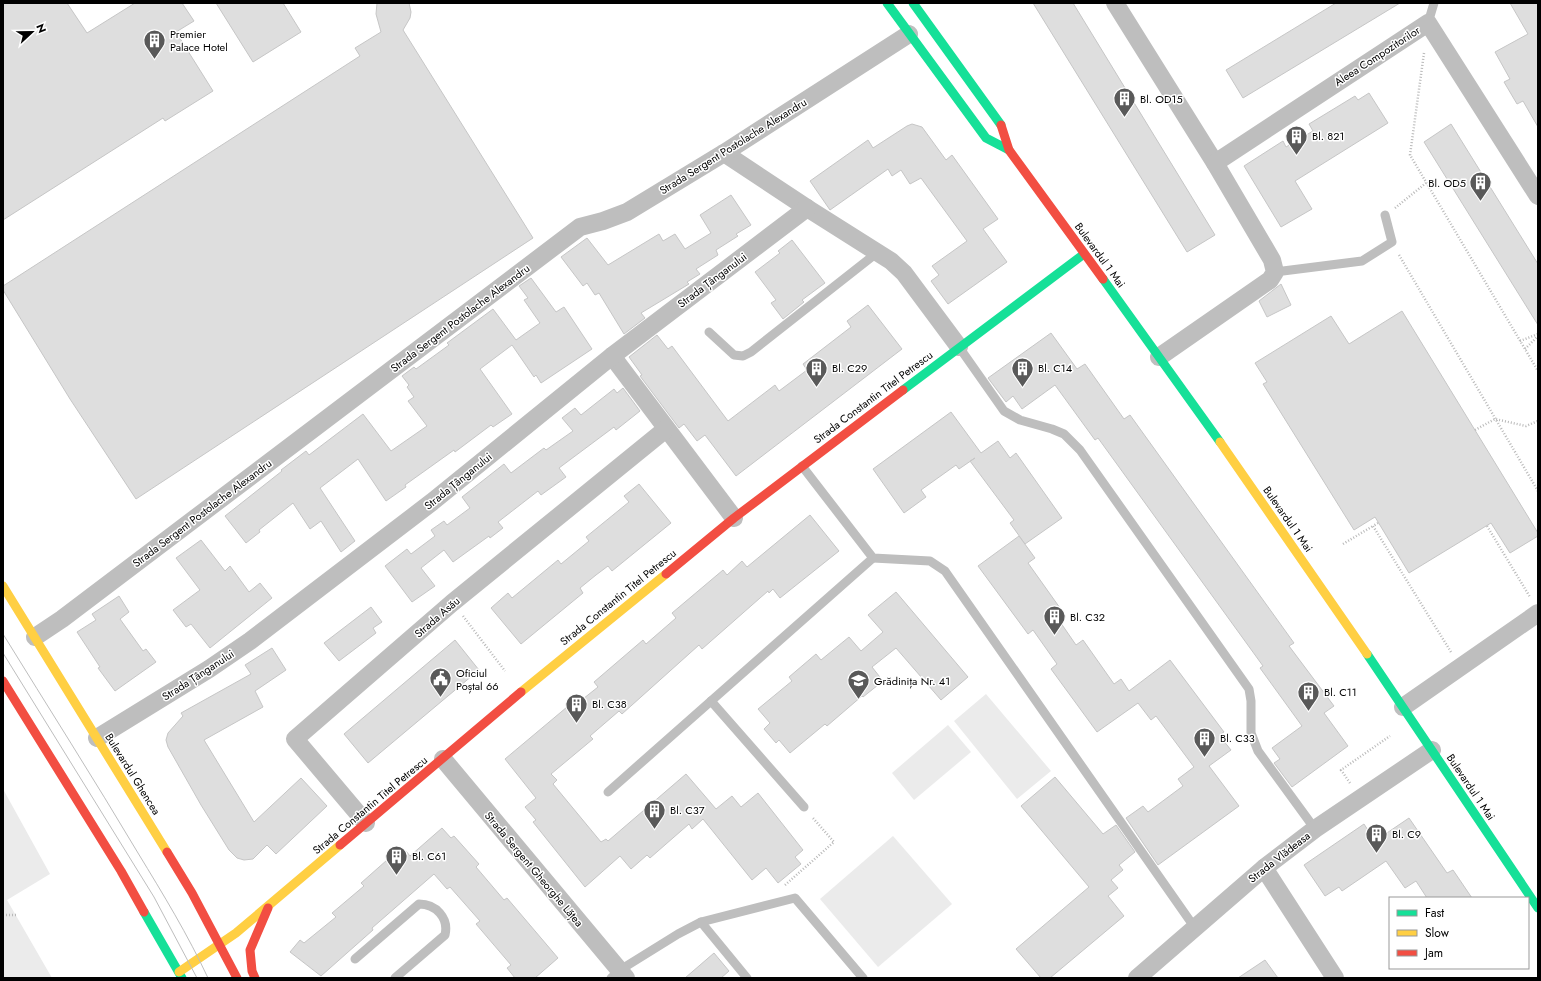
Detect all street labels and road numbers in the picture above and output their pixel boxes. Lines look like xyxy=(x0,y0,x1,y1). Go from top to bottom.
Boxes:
street label: Aleea Compozitorilor xyxy=(1331,22,1423,90)
street label: Strada Sergent Postolache Alexandru xyxy=(656,94,810,198)
street label: Bulevardul 1 Mai xyxy=(1071,219,1129,291)
street label: Strada Țânganului xyxy=(674,249,750,311)
street label: Strada Sergent Postolache Alexandru xyxy=(387,260,533,376)
street label: Strada Constantin Titel Petrescu xyxy=(810,347,936,447)
street label: Strada Țânganului xyxy=(421,449,495,513)
street label: Strada Sergent Postolache Alexandru xyxy=(129,455,275,571)
street label: Bulevardul 1 Mai xyxy=(1259,483,1317,555)
street label: Strada Constantin Titel Petrescu xyxy=(556,545,680,649)
street label: Strada Asău xyxy=(411,593,463,641)
street label: Strada Țânganului xyxy=(159,646,237,704)
street label: Bulevardul Ghencea xyxy=(101,730,165,818)
street label: Bulevardul 1 Mai xyxy=(1443,751,1499,824)
street label: Strada Constantin Titel Petrescu xyxy=(309,752,431,858)
street label: Strada Sergent Gheorghe Lățea xyxy=(481,808,587,930)
street label: Strada Vlădeasa xyxy=(1245,828,1313,886)

